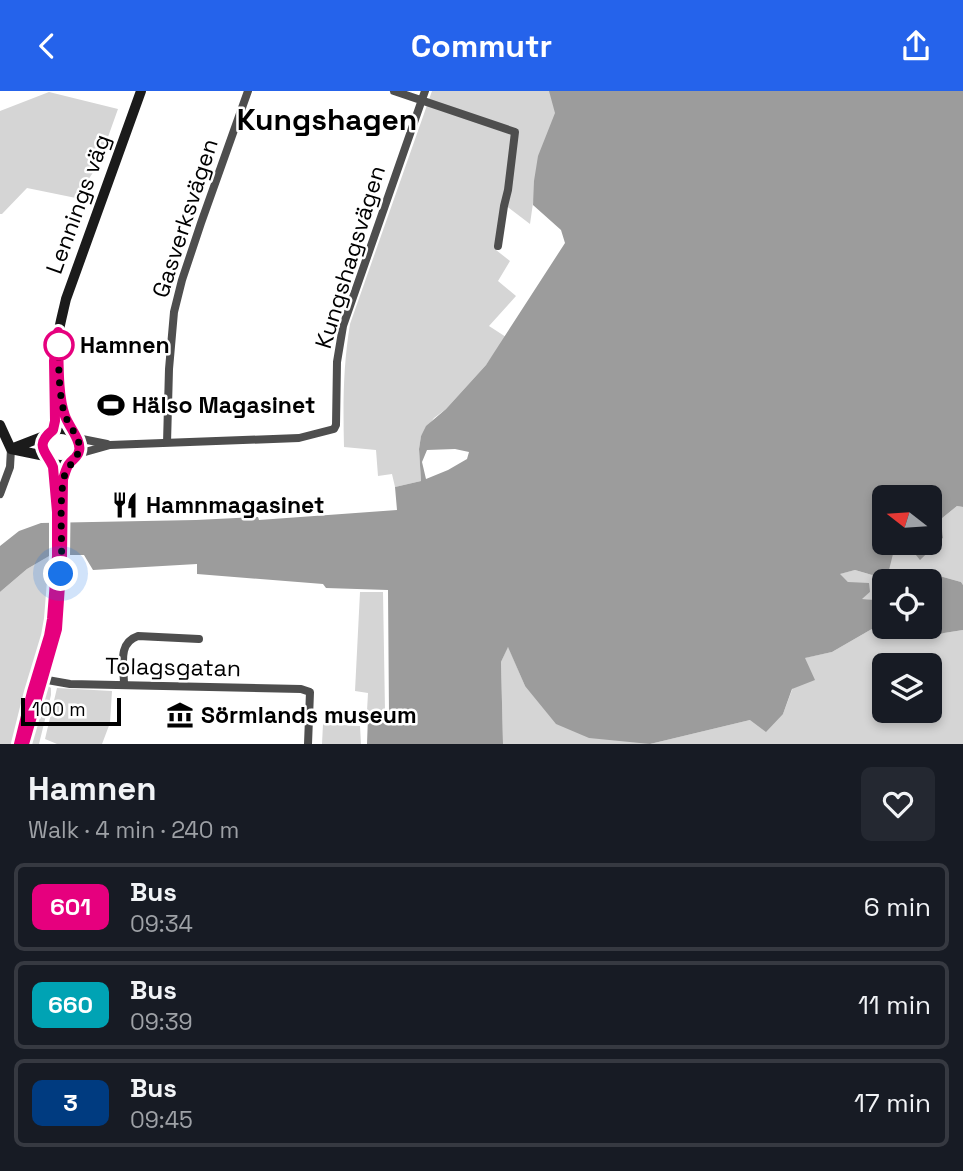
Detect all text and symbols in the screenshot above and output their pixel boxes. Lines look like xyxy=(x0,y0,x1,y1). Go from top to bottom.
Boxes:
text: Commutr xyxy=(411,26,552,66)
icon: back xyxy=(28,27,66,65)
icon: share xyxy=(897,27,935,65)
district label: Kungshagen xyxy=(237,100,417,139)
street label: Lennings väg xyxy=(39,130,117,278)
street label: Gasverksvägen xyxy=(145,135,225,301)
street label: Kungshagsvägen xyxy=(308,162,392,352)
marker: Hamnen xyxy=(44,330,74,360)
place label: Hamnen xyxy=(80,330,170,360)
sports icon: Hälso Magasinet xyxy=(96,390,126,420)
place label: Hälso Magasinet xyxy=(132,390,315,420)
north arrow xyxy=(872,485,942,555)
map controls xyxy=(872,485,942,723)
restaurant icon: Hamnmagasinet xyxy=(110,490,140,520)
place label: Hamnmagasinet xyxy=(146,490,325,520)
your location xyxy=(43,556,78,591)
button: locate xyxy=(872,569,942,639)
street label: Tolagsgatan xyxy=(105,651,241,683)
button: layers xyxy=(872,653,942,723)
scale bar xyxy=(21,695,121,727)
text: 100 m xyxy=(32,697,86,722)
museum icon: Sörmlands museum xyxy=(165,700,195,730)
place label: Sörmlands museum xyxy=(201,700,417,730)
button: heart xyxy=(861,767,935,841)
text: Hamnen xyxy=(28,768,157,810)
text: Walk · 4 min · 240 m xyxy=(28,815,239,845)
text: Bus xyxy=(130,875,177,909)
text: 6 min xyxy=(864,890,931,924)
text: 601 xyxy=(50,891,91,922)
text: 09:34 xyxy=(130,909,193,939)
text: Bus xyxy=(130,973,177,1007)
text: 11 min xyxy=(858,988,931,1022)
text: 660 xyxy=(48,989,93,1020)
text: 09:39 xyxy=(130,1007,193,1037)
text: Bus xyxy=(130,1071,177,1105)
text: 17 min xyxy=(854,1086,931,1120)
text: 3 xyxy=(63,1087,78,1118)
text: 09:45 xyxy=(130,1105,193,1135)

